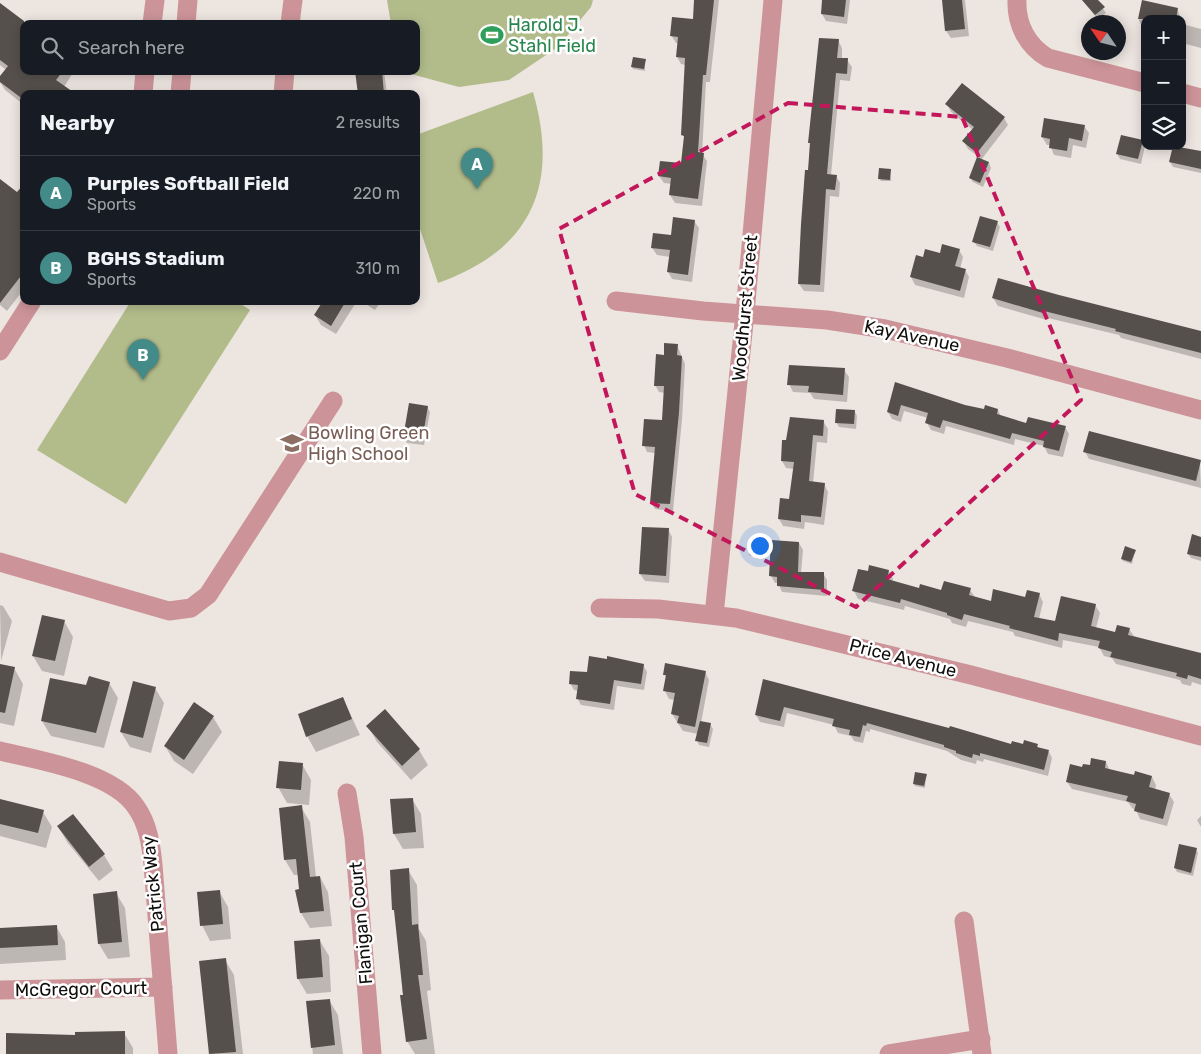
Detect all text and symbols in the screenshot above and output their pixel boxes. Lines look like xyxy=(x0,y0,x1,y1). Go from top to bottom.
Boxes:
place label: Harold J. Stahl Field xyxy=(508,14,596,57)
north arrow xyxy=(1081,15,1126,60)
map controls xyxy=(1141,15,1186,150)
button: + xyxy=(1141,15,1186,60)
search box xyxy=(20,20,420,75)
sports icon: Harold J. Stahl Field xyxy=(479,22,505,48)
icon: search xyxy=(38,34,66,62)
text: Search here xyxy=(78,36,185,59)
button: − xyxy=(1141,60,1186,105)
button: layers xyxy=(1141,105,1186,150)
text: Nearby xyxy=(40,110,115,135)
text: 2 results xyxy=(336,113,400,132)
pin: A xyxy=(461,148,493,189)
text: Purples Softball Field xyxy=(87,172,289,195)
text: A xyxy=(50,184,62,203)
text: 220 m xyxy=(353,184,400,203)
text: Sports xyxy=(87,195,136,214)
street label: Woodhurst Street xyxy=(728,234,762,382)
text: BGHS Stadium xyxy=(87,247,225,270)
text: B xyxy=(50,259,62,278)
text: 310 m xyxy=(356,259,400,278)
text: Sports xyxy=(87,270,136,289)
street label: Kay Avenue xyxy=(862,315,962,357)
pin: B xyxy=(127,339,159,380)
place label: Bowling Green High School xyxy=(308,422,429,465)
school or university icon: Bowling Green High School xyxy=(279,430,305,456)
your location xyxy=(747,533,773,559)
street label: Price Avenue xyxy=(847,634,959,682)
street label: Patrick Way xyxy=(137,835,169,933)
street label: Flanigan Court xyxy=(345,861,377,985)
street label: McGregor Court xyxy=(15,977,147,1001)

